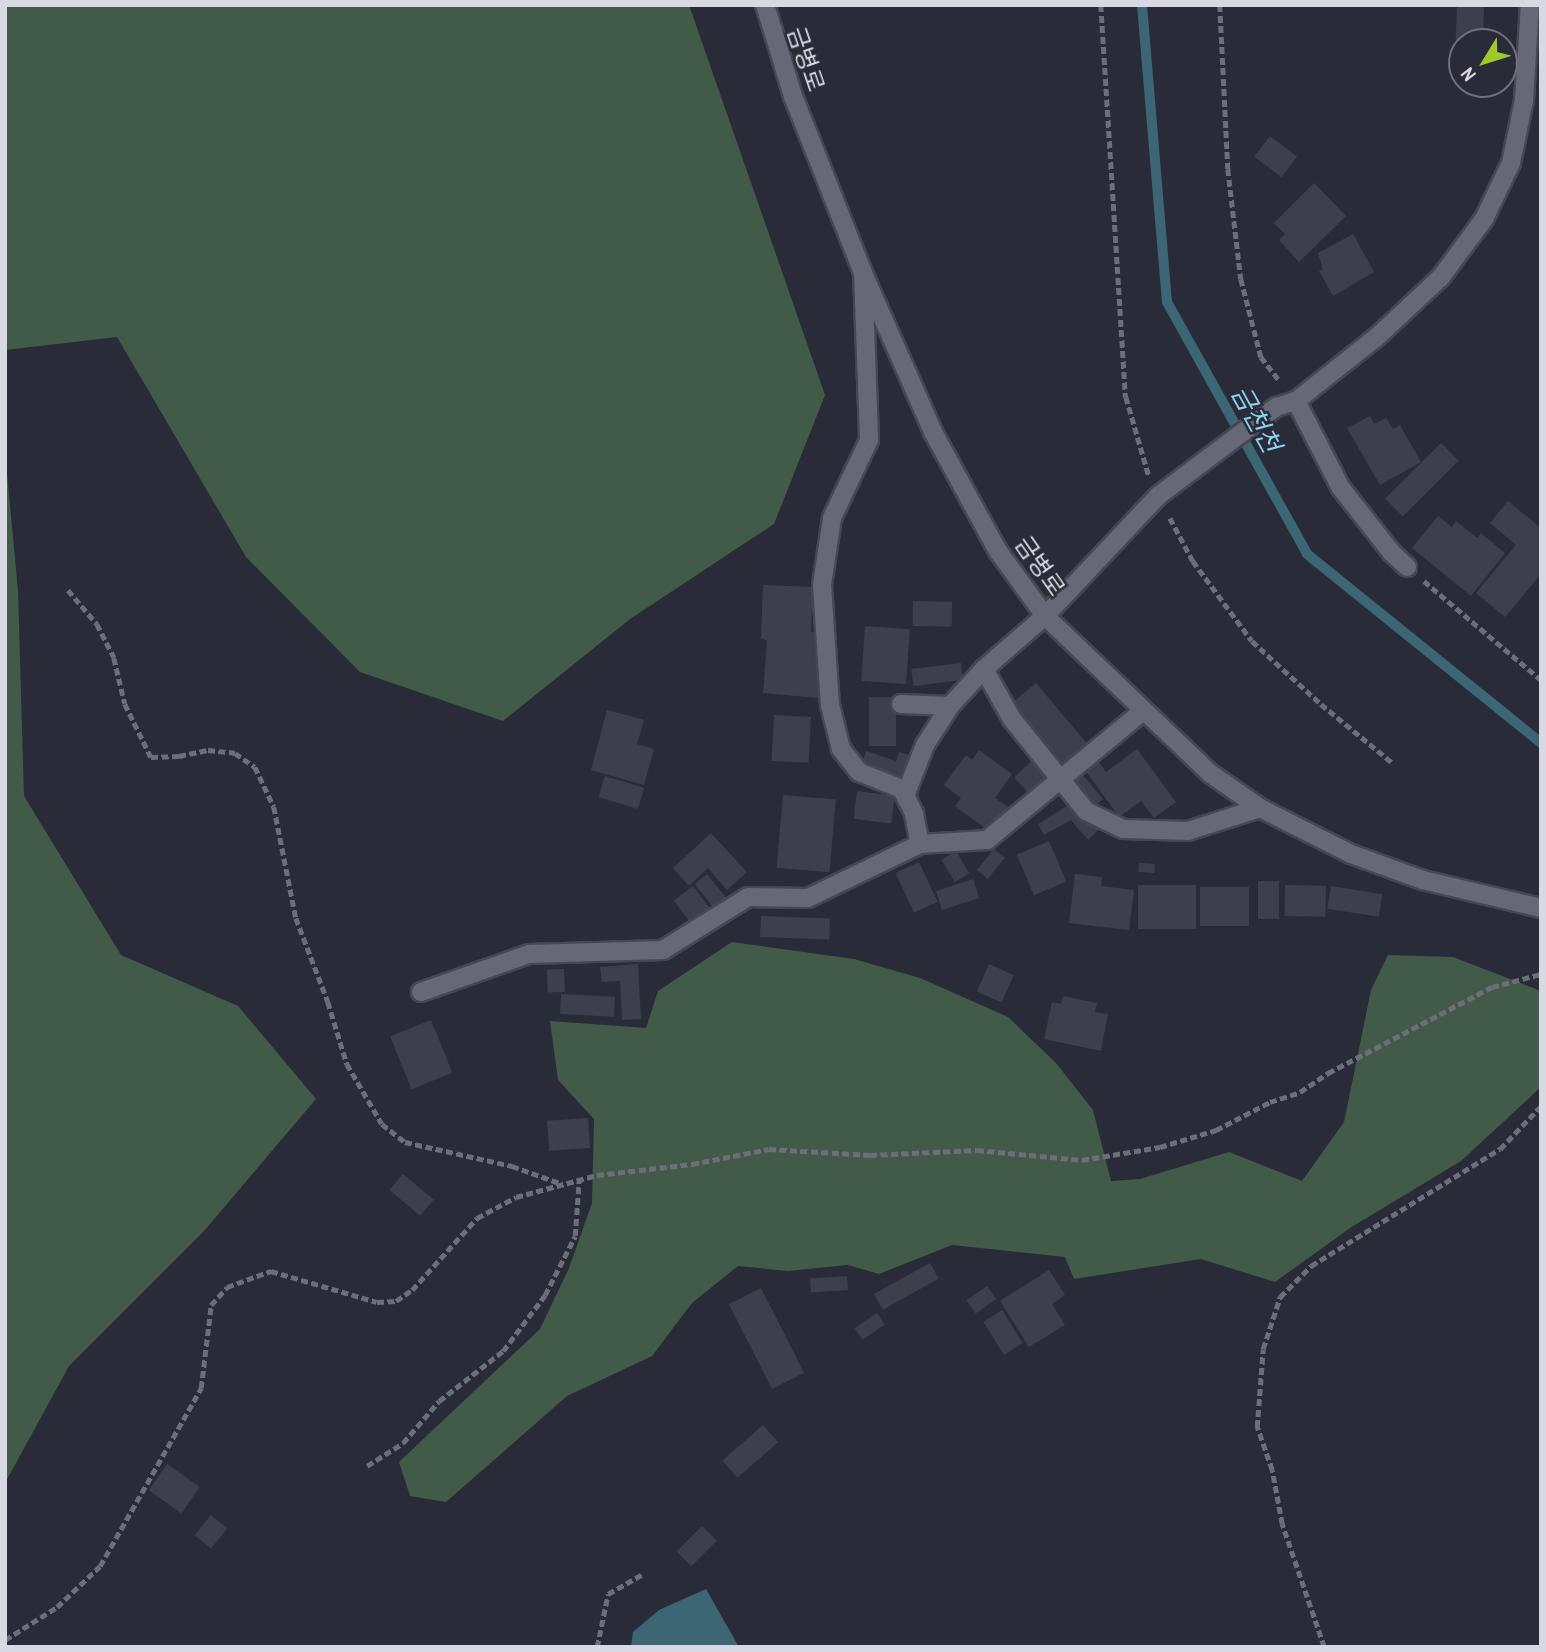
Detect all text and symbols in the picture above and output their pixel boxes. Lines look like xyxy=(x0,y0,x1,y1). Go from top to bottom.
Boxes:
street label: 금병로 xyxy=(782,23,830,95)
north arrow xyxy=(1448,28,1518,98)
text: N xyxy=(1454,62,1482,87)
water label: 금천천 xyxy=(1225,380,1287,458)
street label: 금병로 xyxy=(1009,531,1071,601)

